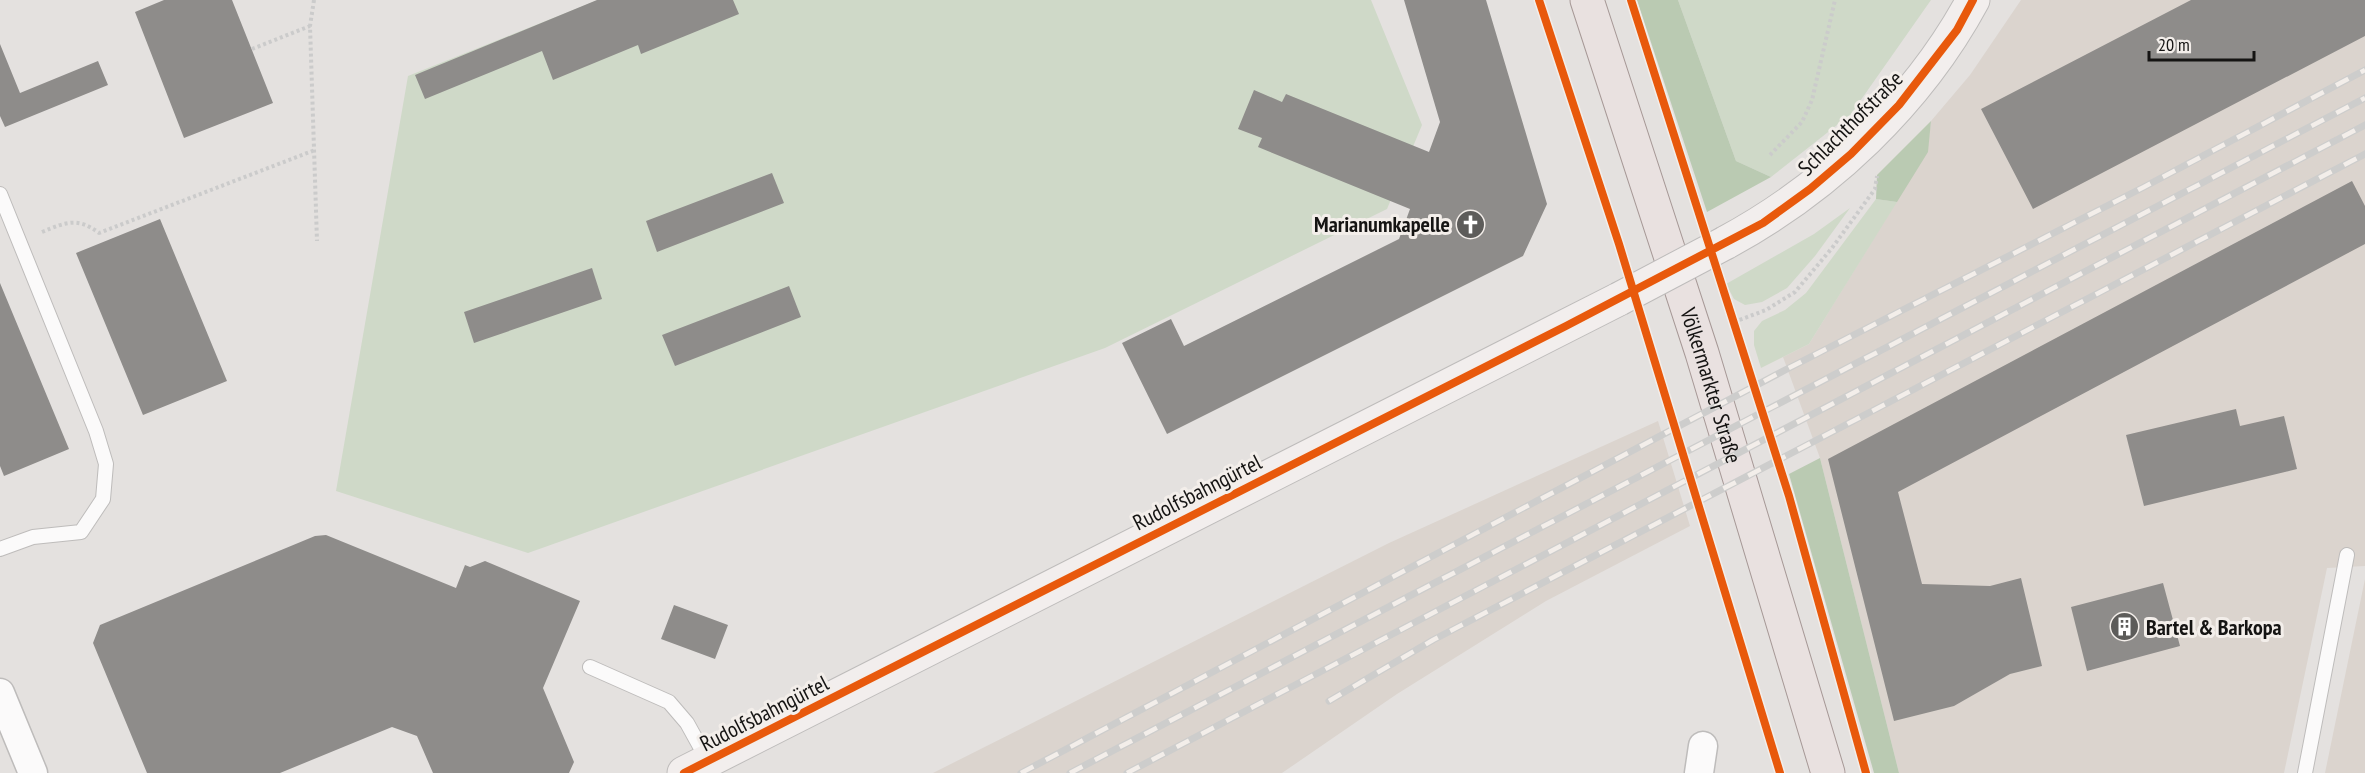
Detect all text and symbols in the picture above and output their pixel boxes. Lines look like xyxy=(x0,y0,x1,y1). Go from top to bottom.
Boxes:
scale bar xyxy=(2149,24,2254,62)
text: 20 m xyxy=(2158,33,2190,56)
street label: Schlachthofstraße xyxy=(1792,65,1908,181)
church icon: Marianumkapelle xyxy=(1455,208,1487,240)
place label: Marianumkapelle xyxy=(1314,210,1450,238)
street label: Völkermarkter Straße xyxy=(1674,303,1748,466)
street label: Rudolfsbahngürtel xyxy=(1128,447,1267,536)
building icon: Bartel & Barkopa xyxy=(2109,611,2141,643)
place label: Bartel & Barkopa xyxy=(2146,613,2282,641)
street label: Rudolfsbahngürtel xyxy=(695,668,834,757)

